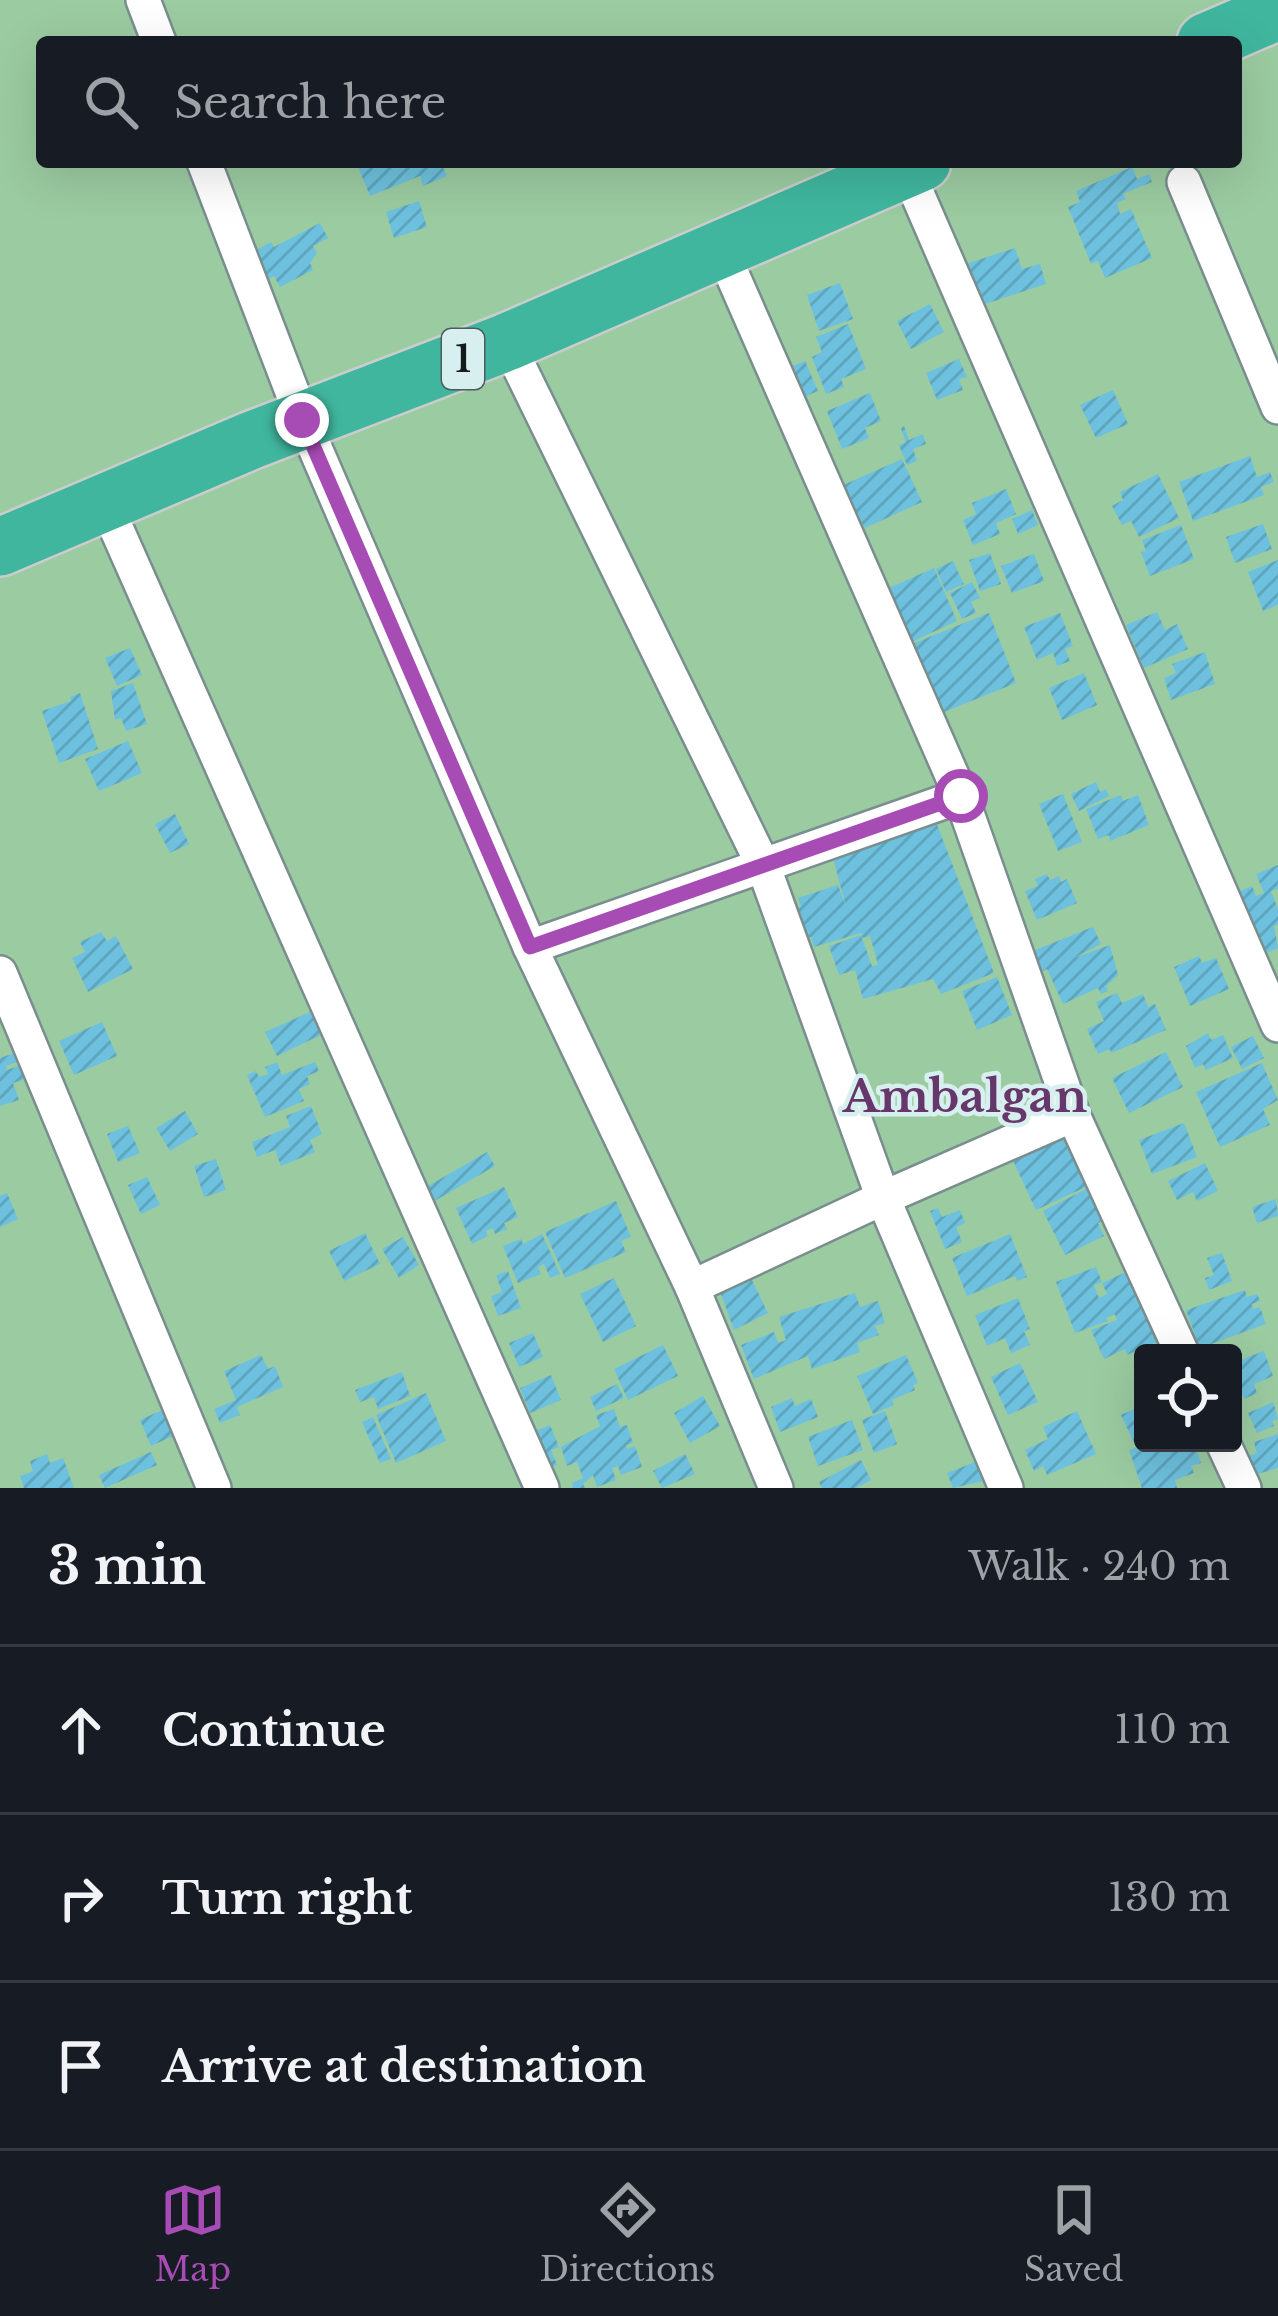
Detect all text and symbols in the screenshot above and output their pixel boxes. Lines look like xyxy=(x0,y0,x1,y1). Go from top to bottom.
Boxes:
search box xyxy=(36,36,1242,168)
icon: search xyxy=(78,69,144,135)
text: Search here xyxy=(174,74,446,130)
road number: 1 xyxy=(442,329,484,389)
route end xyxy=(275,393,329,447)
route start xyxy=(934,769,988,823)
district label: Ambalgan xyxy=(842,1068,1087,1124)
map controls xyxy=(1134,1344,1242,1452)
button: locate xyxy=(1134,1344,1242,1452)
text: 3 min xyxy=(48,1535,206,1598)
text: Walk · 240 m xyxy=(969,1542,1230,1591)
icon: ahead xyxy=(48,1697,114,1763)
text: Continue xyxy=(162,1702,386,1758)
text: 110 m xyxy=(1114,1705,1230,1754)
icon: right xyxy=(48,1865,114,1931)
text: Turn right xyxy=(162,1870,412,1926)
text: 130 m xyxy=(1108,1873,1230,1922)
icon: arrive xyxy=(48,2033,114,2099)
text: Arrive at destination xyxy=(162,2038,646,2094)
tab: Map xyxy=(154,2177,231,2290)
tab: Directions xyxy=(540,2177,715,2290)
tab: Saved xyxy=(1024,2177,1124,2290)

